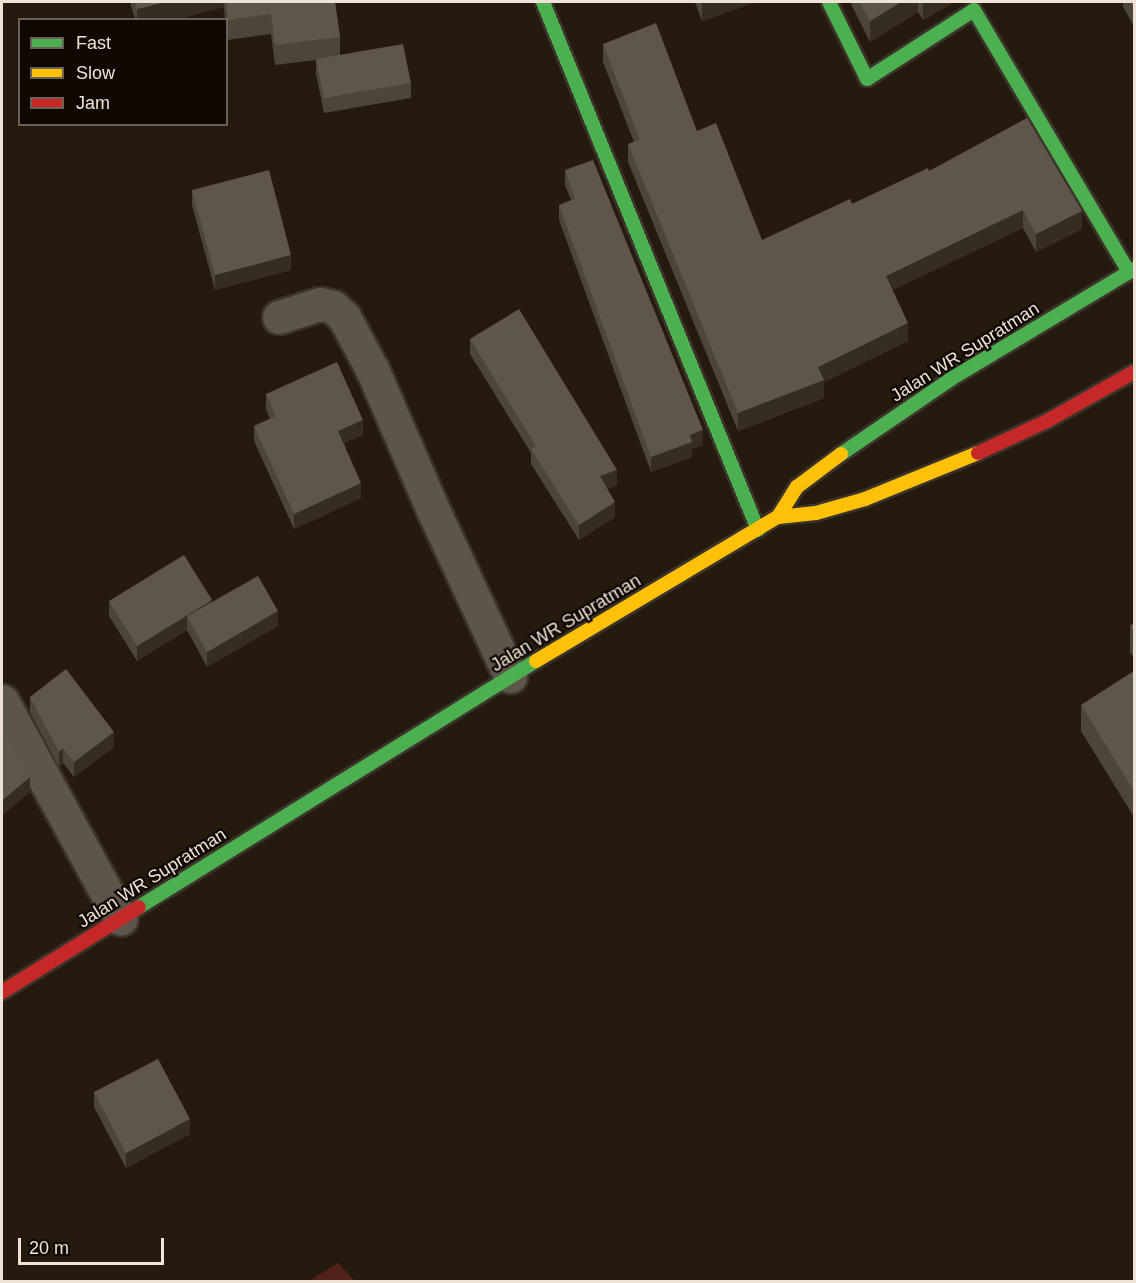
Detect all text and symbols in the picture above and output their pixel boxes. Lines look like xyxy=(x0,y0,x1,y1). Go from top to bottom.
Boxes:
legend xyxy=(18,18,228,126)
text: Fast xyxy=(76,33,111,53)
text: Slow xyxy=(76,63,115,83)
text: Jam xyxy=(76,93,110,113)
street label: Jalan WR Supratman xyxy=(887,298,1043,406)
street label: Jalan WR Supratman xyxy=(487,570,645,676)
street label: Jalan WR Supratman xyxy=(74,824,230,932)
scale bar xyxy=(21,1226,166,1264)
text: 20 m xyxy=(29,1238,69,1258)

